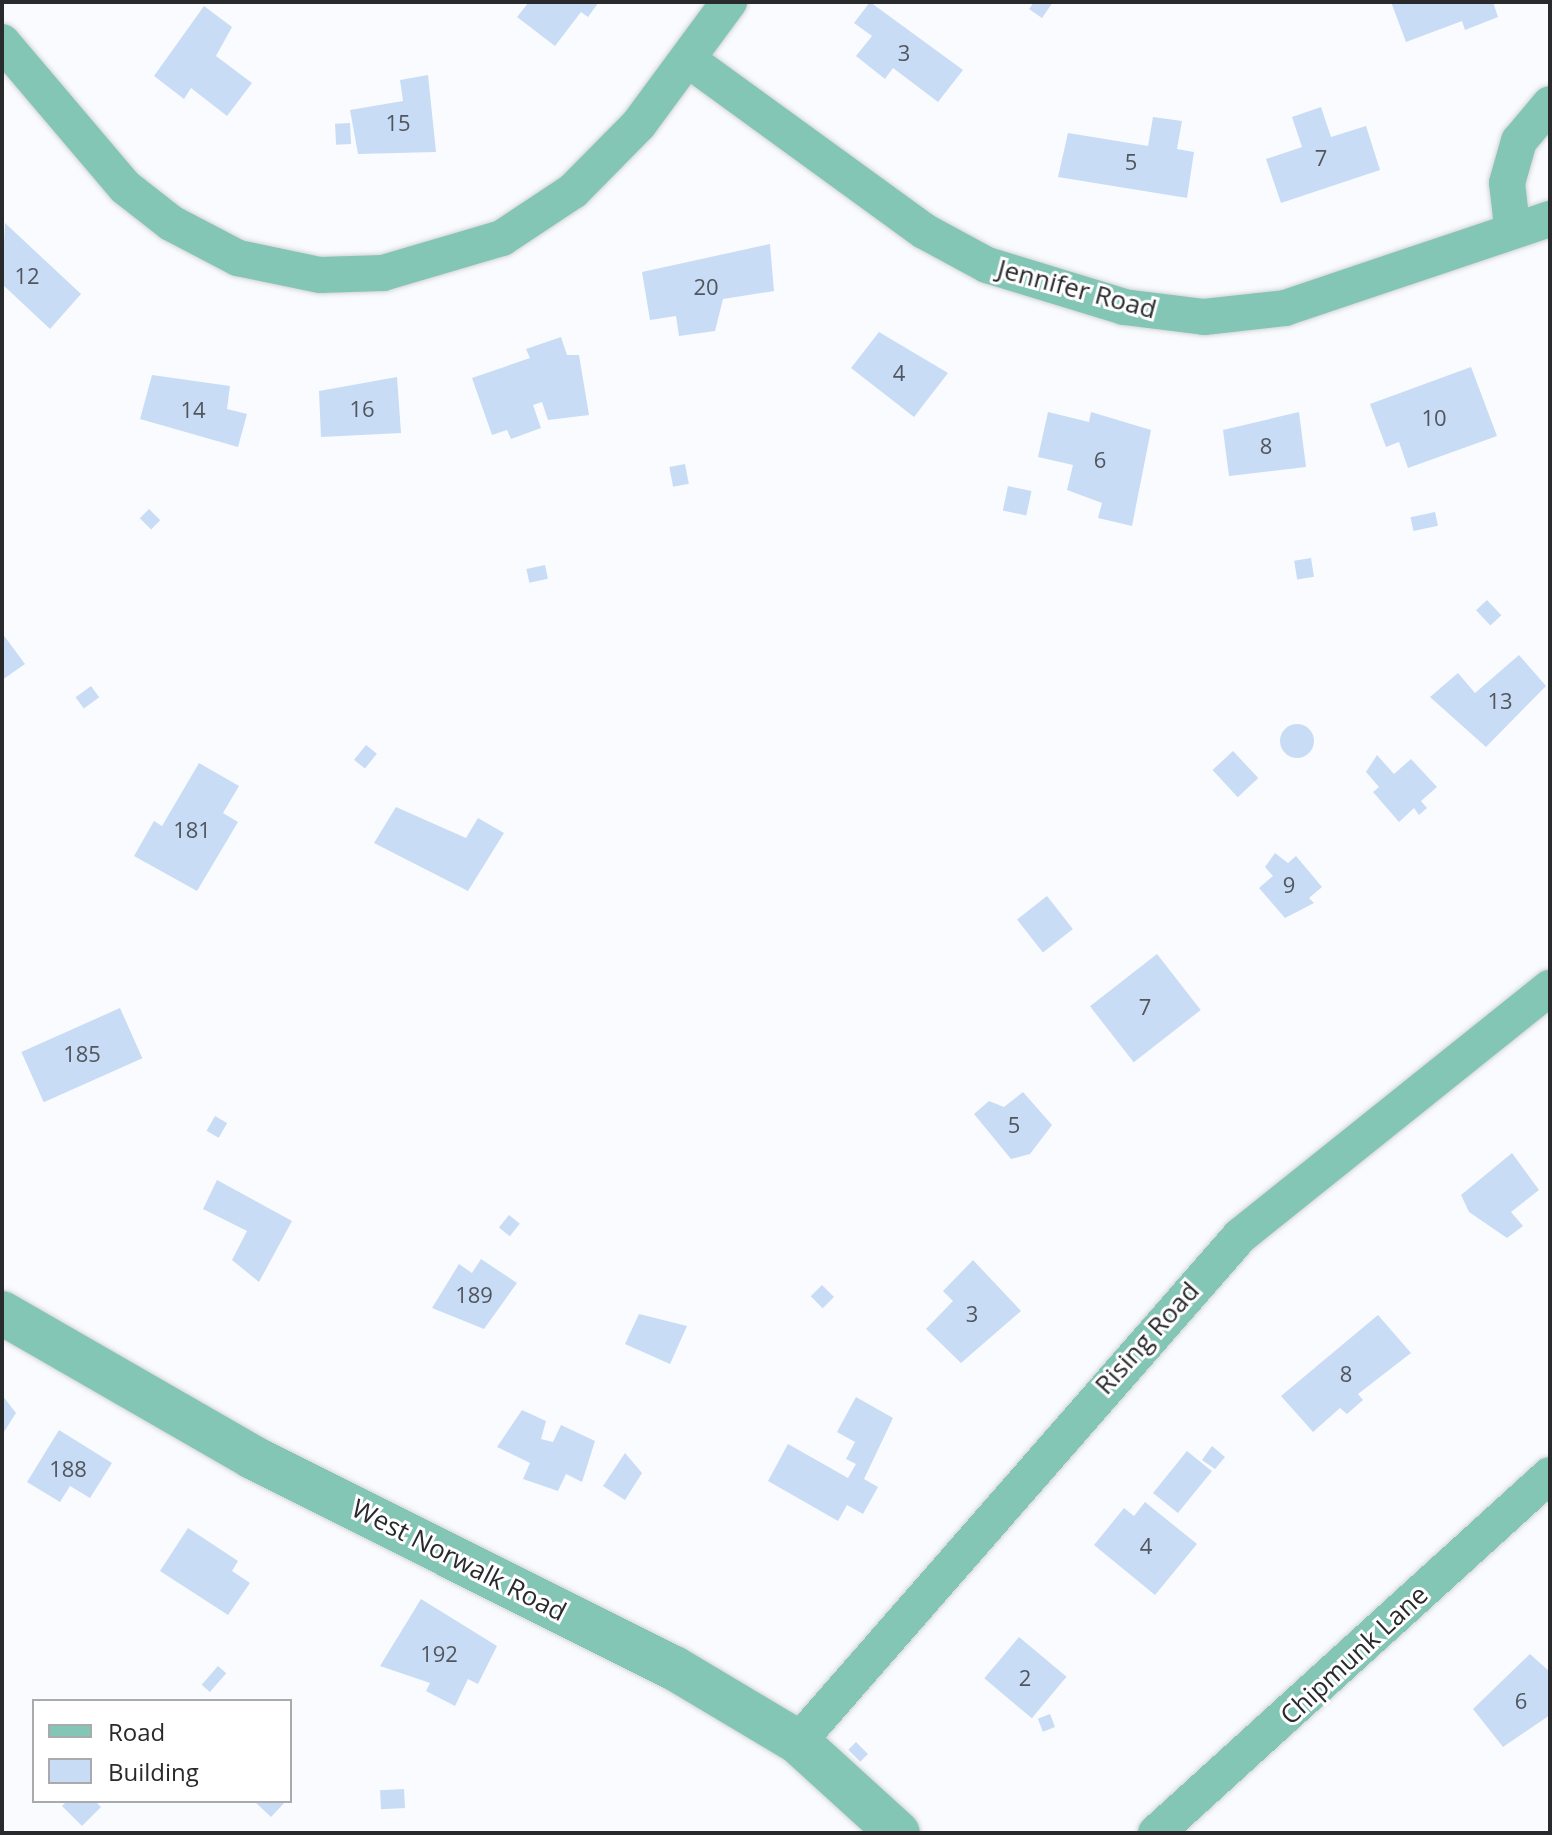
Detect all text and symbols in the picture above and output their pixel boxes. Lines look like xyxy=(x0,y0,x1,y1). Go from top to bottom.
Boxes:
house number: 3 xyxy=(898,40,910,66)
house number: 15 xyxy=(385,110,411,136)
house number: 7 xyxy=(1315,145,1327,171)
house number: 5 xyxy=(1125,149,1137,175)
street label: Jennifer Road xyxy=(994,253,1160,325)
house number: 12 xyxy=(14,263,40,289)
house number: 20 xyxy=(693,274,719,300)
house number: 4 xyxy=(893,360,905,386)
house number: 16 xyxy=(349,396,375,422)
house number: 14 xyxy=(180,397,206,423)
house number: 10 xyxy=(1421,405,1447,431)
house number: 8 xyxy=(1260,433,1272,459)
house number: 6 xyxy=(1094,447,1106,473)
house number: 13 xyxy=(1487,688,1513,714)
house number: 181 xyxy=(173,817,211,843)
house number: 9 xyxy=(1283,872,1295,898)
house number: 7 xyxy=(1139,994,1151,1020)
house number: 185 xyxy=(63,1041,101,1067)
house number: 5 xyxy=(1008,1112,1020,1138)
street label: Rising Road xyxy=(1088,1275,1206,1401)
house number: 189 xyxy=(455,1282,493,1308)
house number: 3 xyxy=(966,1301,978,1327)
house number: 8 xyxy=(1340,1361,1352,1387)
house number: 188 xyxy=(49,1456,87,1482)
street label: West Norwalk Road xyxy=(347,1492,571,1628)
house number: 4 xyxy=(1140,1533,1152,1559)
street label: Chipmunk Lane xyxy=(1274,1579,1434,1731)
house number: 192 xyxy=(420,1641,458,1667)
house number: 2 xyxy=(1019,1665,1031,1691)
house number: 6 xyxy=(1515,1688,1527,1714)
legend xyxy=(32,1699,292,1803)
text: Road xyxy=(108,1715,165,1748)
text: Building xyxy=(108,1755,199,1788)

